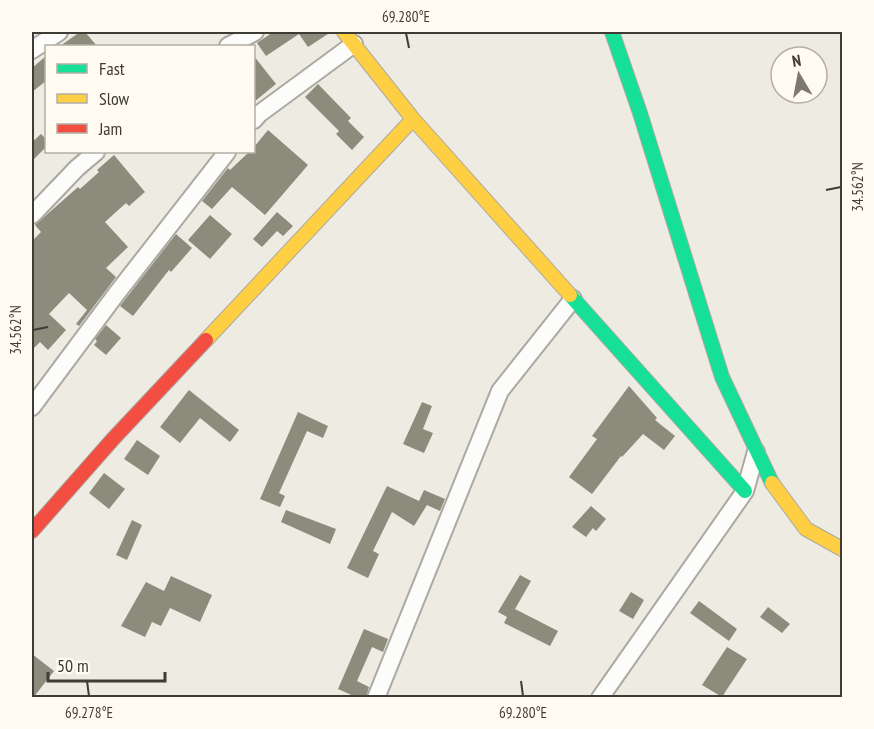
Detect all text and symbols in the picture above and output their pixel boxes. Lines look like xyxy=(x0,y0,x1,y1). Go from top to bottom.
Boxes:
text: 69.280°E xyxy=(382,7,430,26)
legend xyxy=(45,45,255,153)
north arrow xyxy=(769,45,829,105)
text: N xyxy=(790,50,802,71)
text: Fast xyxy=(99,57,125,80)
text: Slow xyxy=(99,87,130,110)
text: Jam xyxy=(98,117,122,140)
text: 34.562°N xyxy=(848,162,867,212)
text: 34.562°N xyxy=(6,305,25,355)
scale bar xyxy=(48,645,165,683)
text: 50 m xyxy=(57,654,89,677)
text: 69.278°E xyxy=(65,703,113,722)
text: 69.280°E xyxy=(499,703,547,722)

